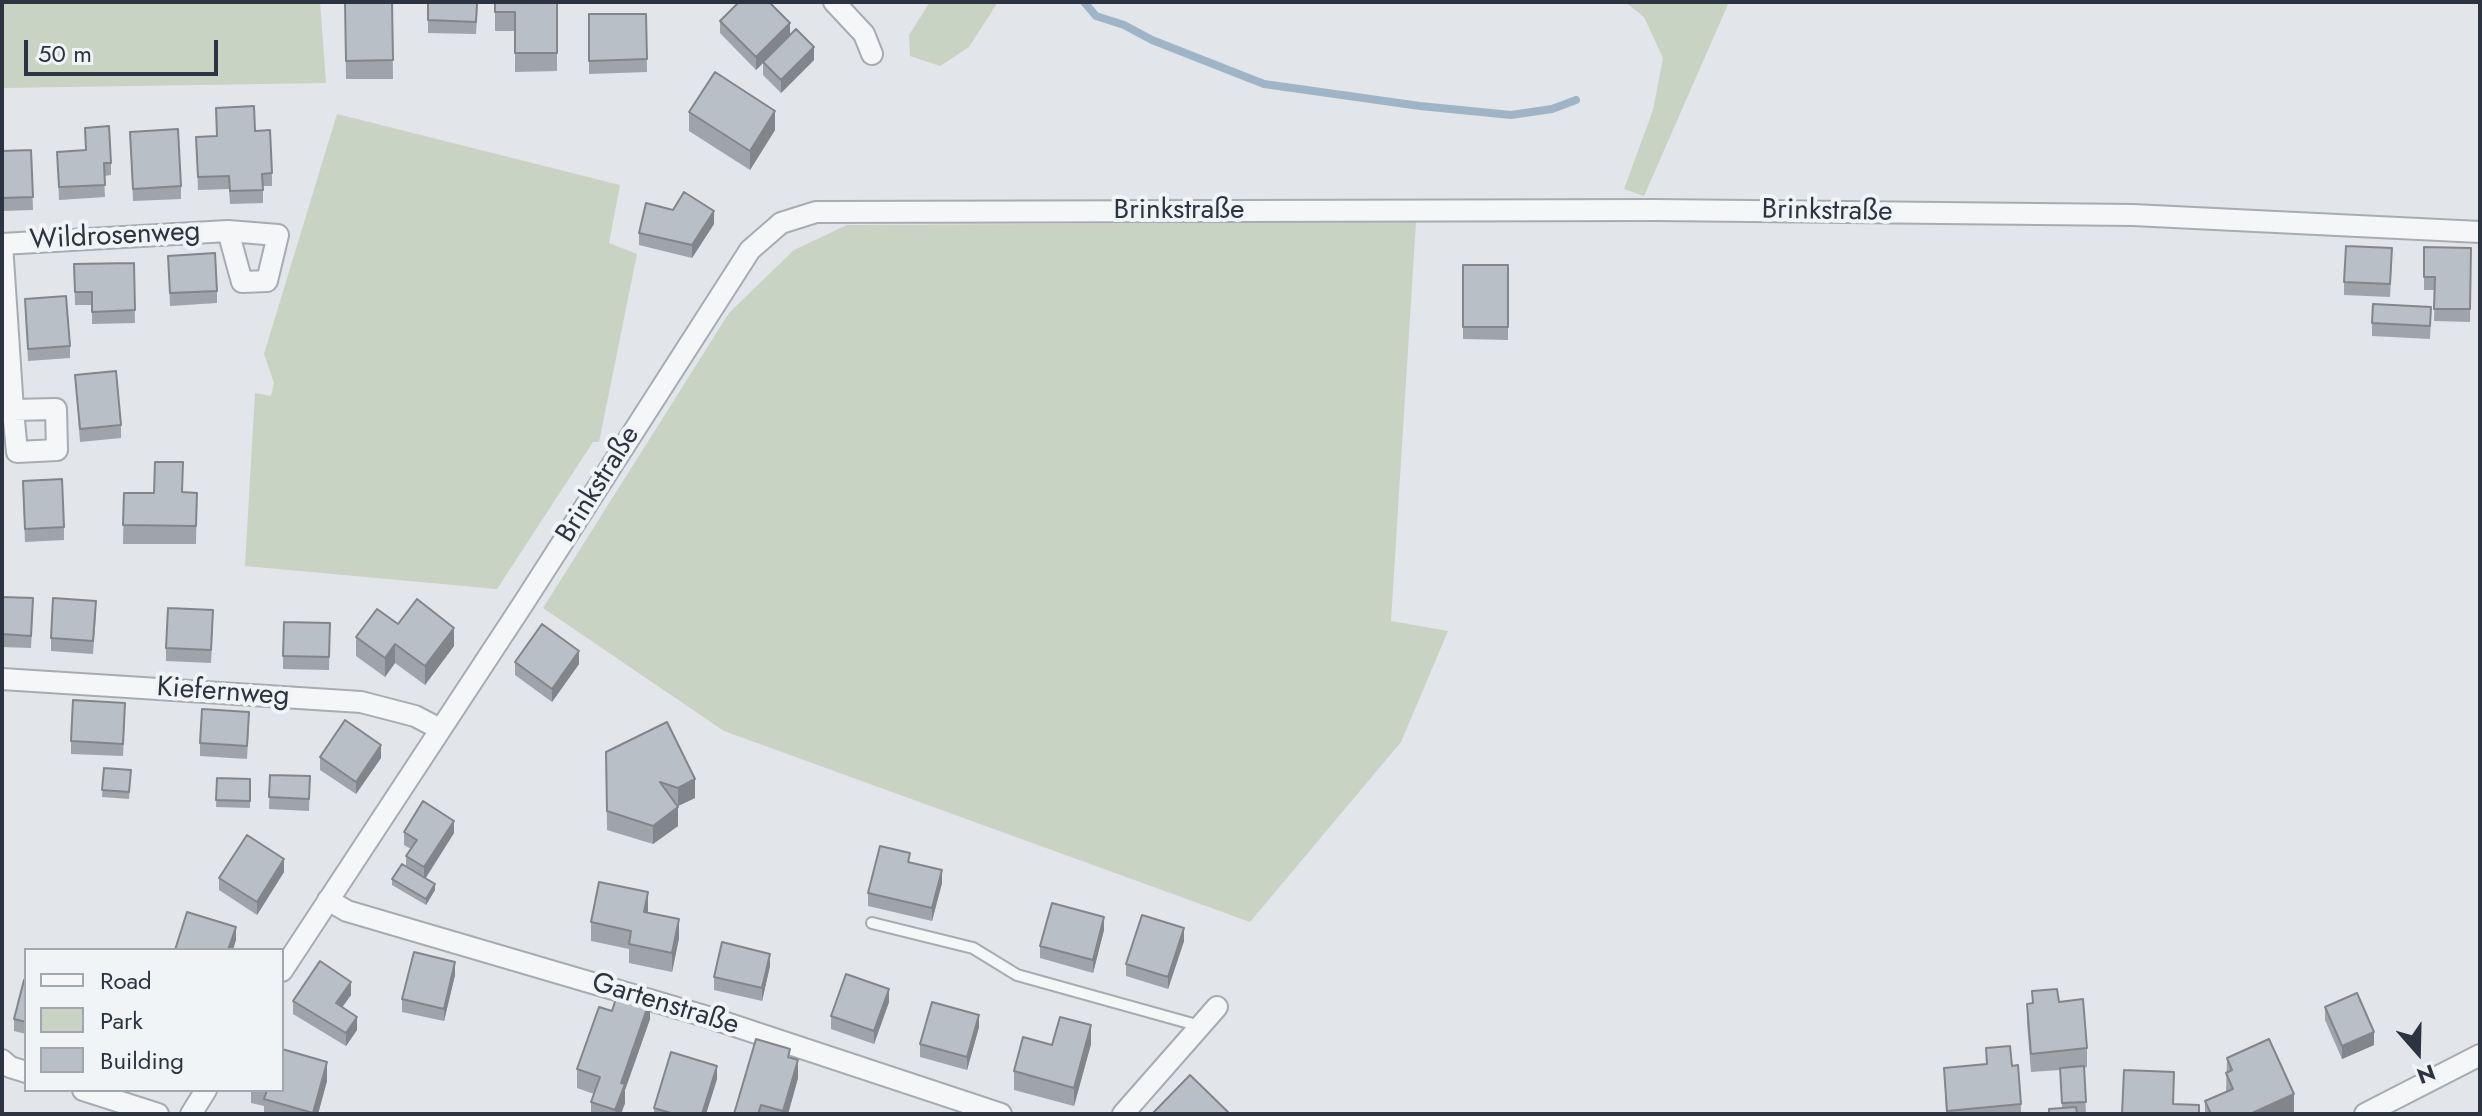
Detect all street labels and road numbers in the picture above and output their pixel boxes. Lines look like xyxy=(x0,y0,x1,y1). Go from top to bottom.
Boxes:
street label: Brinkstraße xyxy=(1114,194,1244,228)
street label: Brinkstraße xyxy=(1761,194,1893,230)
street label: Wildrosenweg xyxy=(29,216,201,258)
street label: Brinkstraße xyxy=(550,421,648,549)
street label: Kiefernweg xyxy=(155,672,291,714)
street label: Gartenstraße xyxy=(587,967,743,1043)

